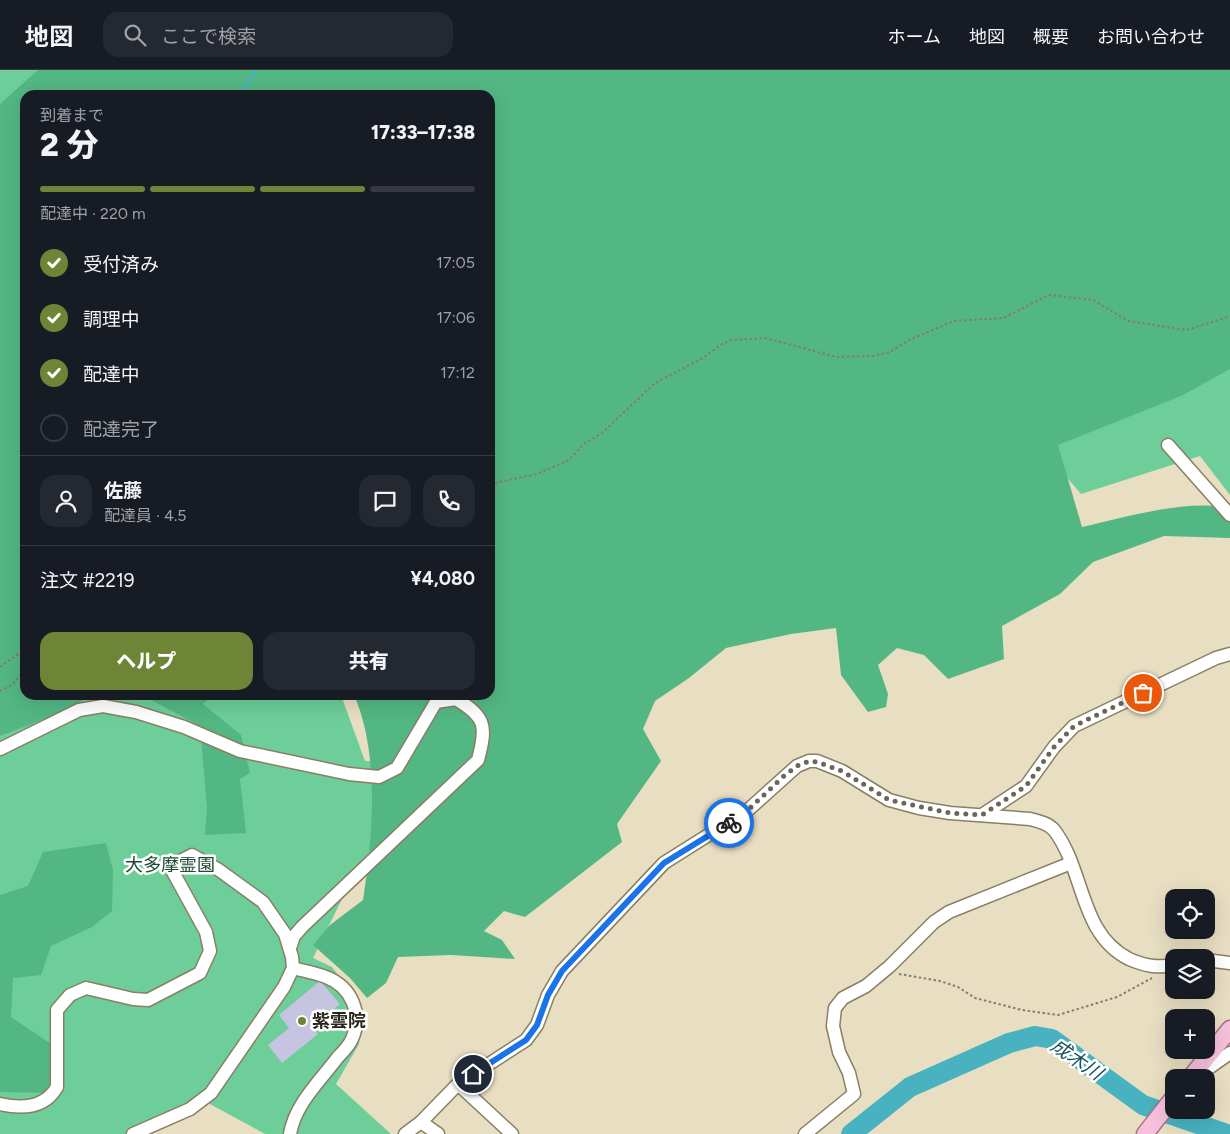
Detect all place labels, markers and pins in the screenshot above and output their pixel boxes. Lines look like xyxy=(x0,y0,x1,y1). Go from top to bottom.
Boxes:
pin xyxy=(1122,672,1164,714)
place label: 紫雲院 xyxy=(312,1010,366,1032)
marker: 紫雲院 xyxy=(296,1015,308,1027)
pin xyxy=(452,1053,494,1095)

